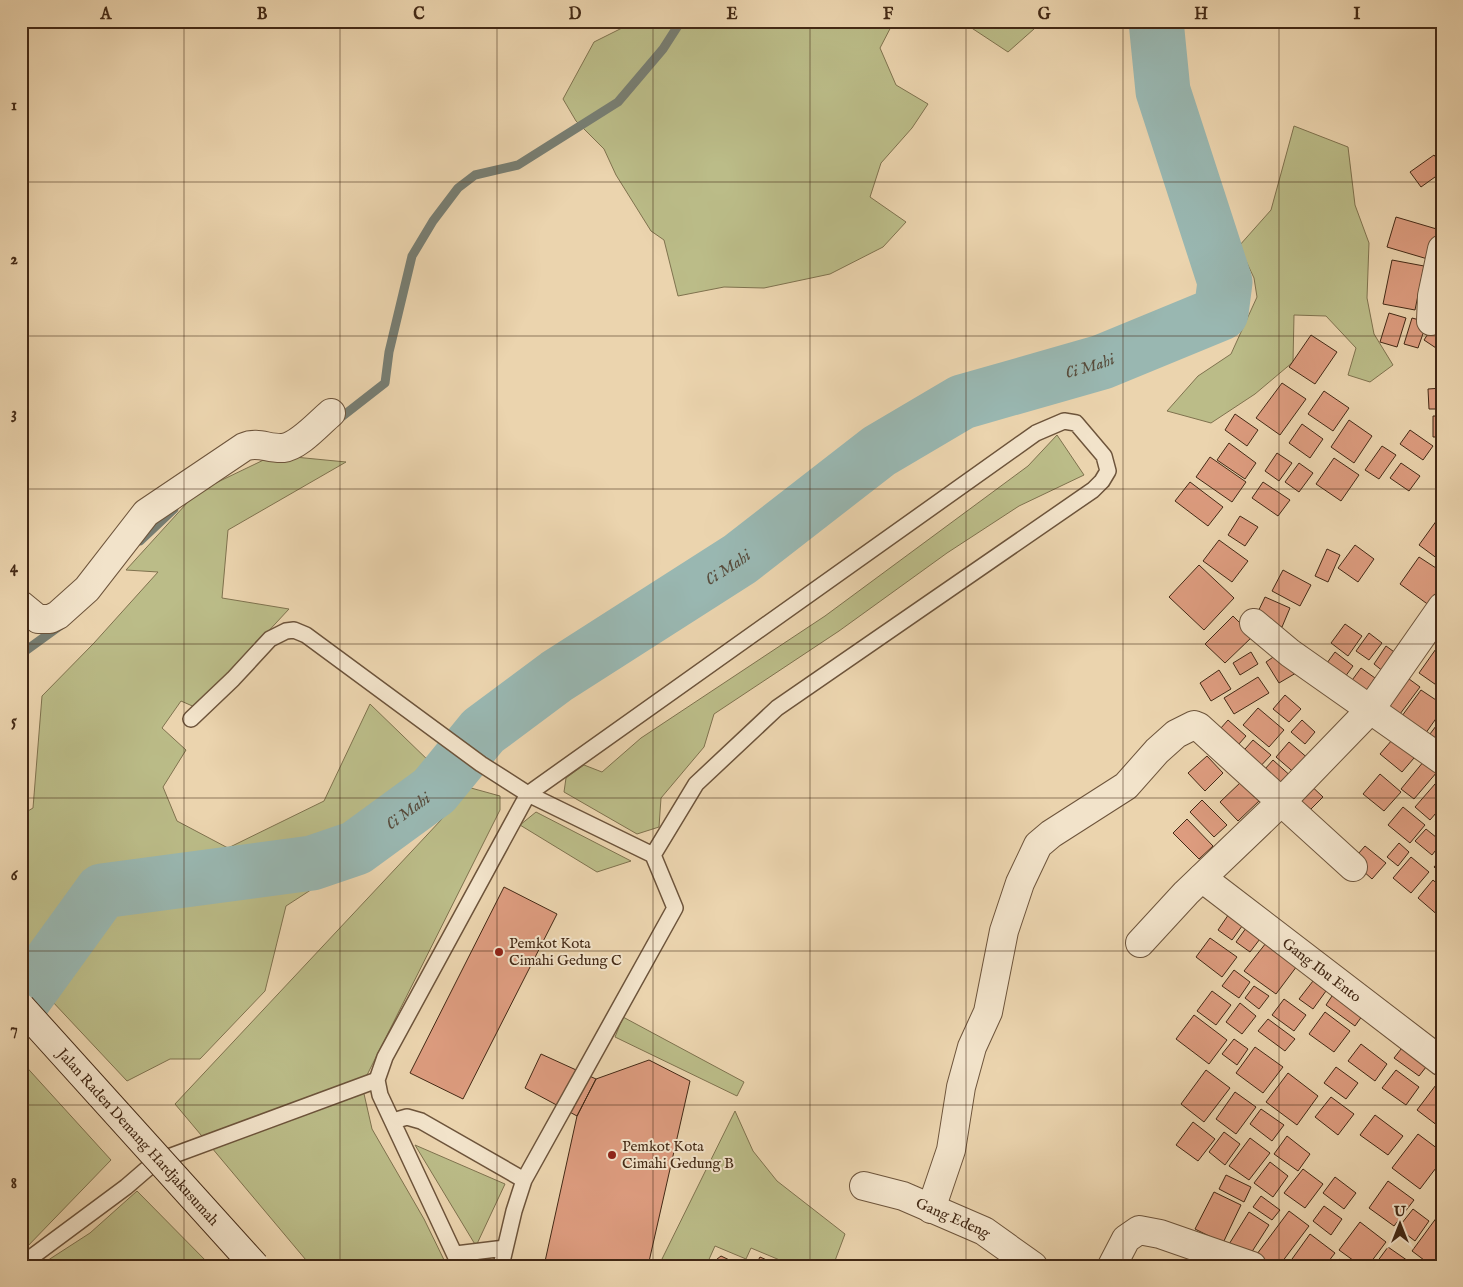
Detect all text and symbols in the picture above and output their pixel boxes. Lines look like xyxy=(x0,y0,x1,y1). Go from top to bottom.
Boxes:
text: A xyxy=(100,5,113,25)
text: B xyxy=(257,5,268,25)
text: C xyxy=(413,5,425,25)
text: D xyxy=(569,5,582,25)
text: E xyxy=(726,5,738,25)
text: F xyxy=(883,5,894,25)
text: G xyxy=(1038,5,1051,25)
text: H xyxy=(1194,5,1208,25)
text: I xyxy=(1354,5,1361,25)
text: 1 xyxy=(11,96,17,116)
text: 2 xyxy=(10,250,18,270)
water label: Ci Mahi xyxy=(1063,349,1119,384)
text: 3 xyxy=(11,404,17,424)
water label: Ci Mahi xyxy=(702,546,756,591)
text: 4 xyxy=(10,558,19,578)
text: 5 xyxy=(11,712,17,732)
water label: Ci Mahi xyxy=(382,788,436,835)
text: 6 xyxy=(11,866,19,886)
place label: Pemkot Kota Cimahi Gedung C xyxy=(509,934,622,970)
street label: Gang Ibu Ento xyxy=(1278,934,1365,1007)
marker: Pemkot Kota Cimahi Gedung C xyxy=(493,946,505,958)
text: 7 xyxy=(10,1020,18,1040)
street label: Jalan Raden Demang Hardjakusumah xyxy=(52,1043,223,1230)
place label: Pemkot Kota Cimahi Gedung B xyxy=(622,1137,734,1173)
marker: Pemkot Kota Cimahi Gedung B xyxy=(606,1149,618,1161)
text: 8 xyxy=(11,1174,17,1194)
street label: Gang Edeng xyxy=(913,1194,995,1243)
north arrow xyxy=(1376,1200,1426,1250)
text: U xyxy=(1393,1203,1407,1221)

